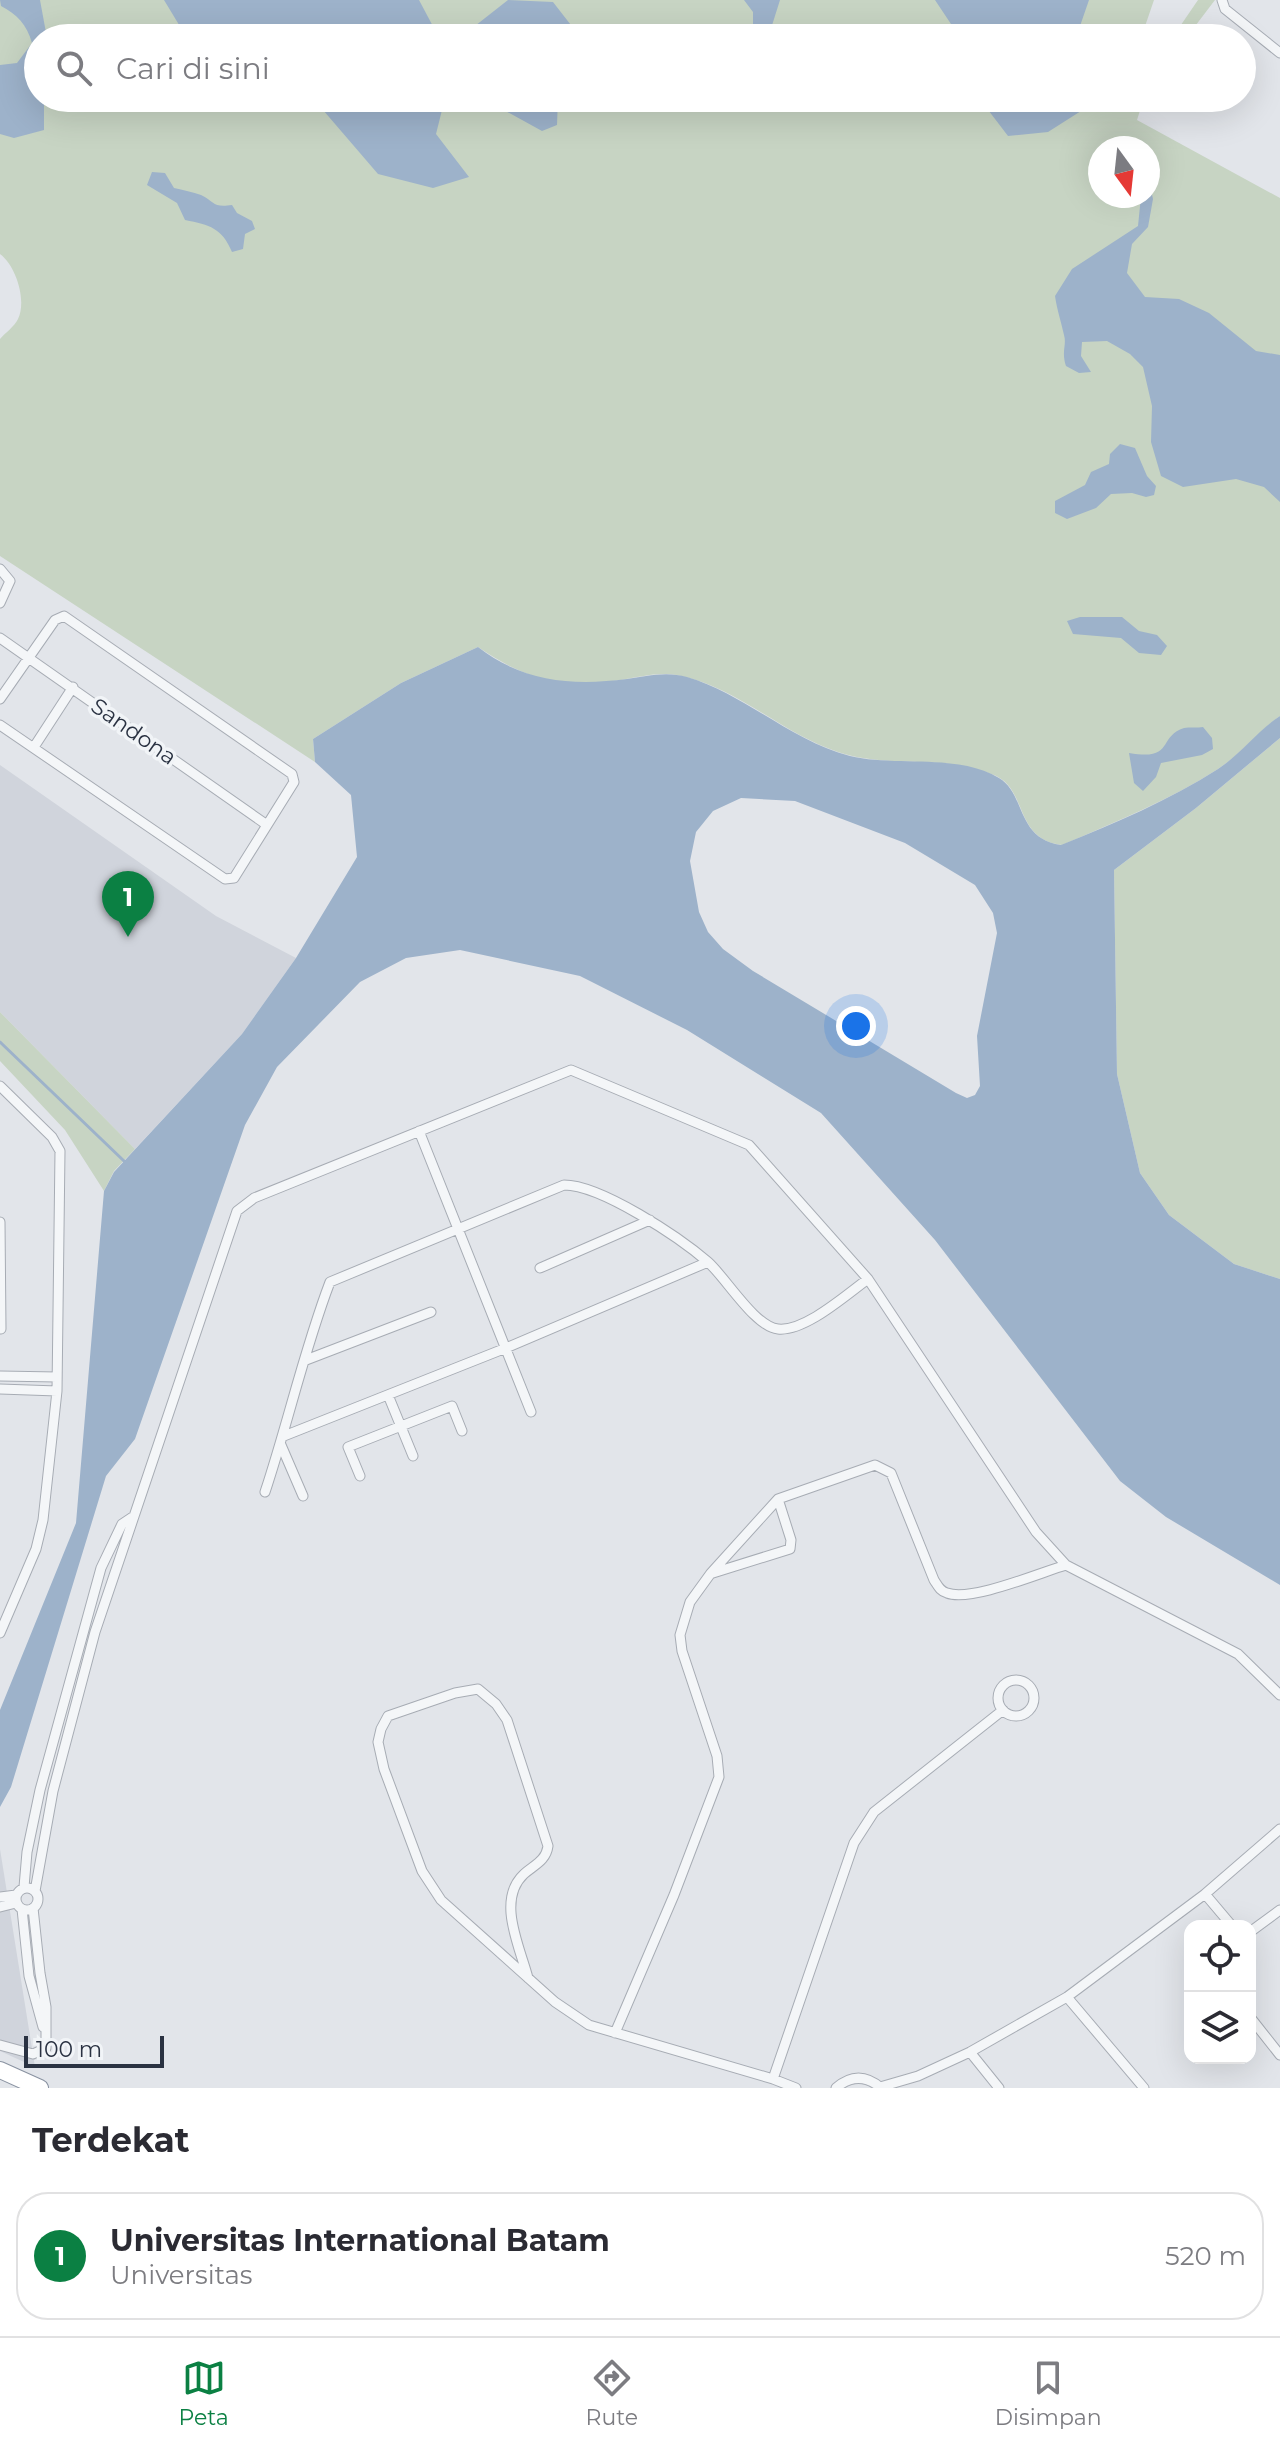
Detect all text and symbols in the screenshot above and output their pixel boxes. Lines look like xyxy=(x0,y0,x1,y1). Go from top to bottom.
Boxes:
search box xyxy=(24,24,1256,112)
icon: search xyxy=(52,46,96,90)
text: Cari di sini xyxy=(116,50,270,87)
north arrow xyxy=(1088,136,1160,208)
street label: Sandona xyxy=(86,692,182,771)
pin: 1 xyxy=(102,871,154,937)
your location xyxy=(836,1006,876,1046)
map controls xyxy=(1184,1920,1256,2064)
button: locate xyxy=(1184,1920,1256,1992)
button: layers xyxy=(1184,1992,1256,2064)
scale bar xyxy=(24,2032,164,2068)
text: 100 m xyxy=(36,2036,102,2063)
text: Terdekat xyxy=(32,2119,190,2161)
text: Universitas International Batam xyxy=(110,2222,610,2259)
text: 1 xyxy=(55,2240,65,2272)
text: 520 m xyxy=(1165,2240,1246,2272)
text: Universitas xyxy=(110,2259,252,2291)
tab: Peta xyxy=(178,2356,229,2431)
tab: Rute xyxy=(586,2356,638,2431)
tab: Disimpan xyxy=(995,2356,1102,2431)

